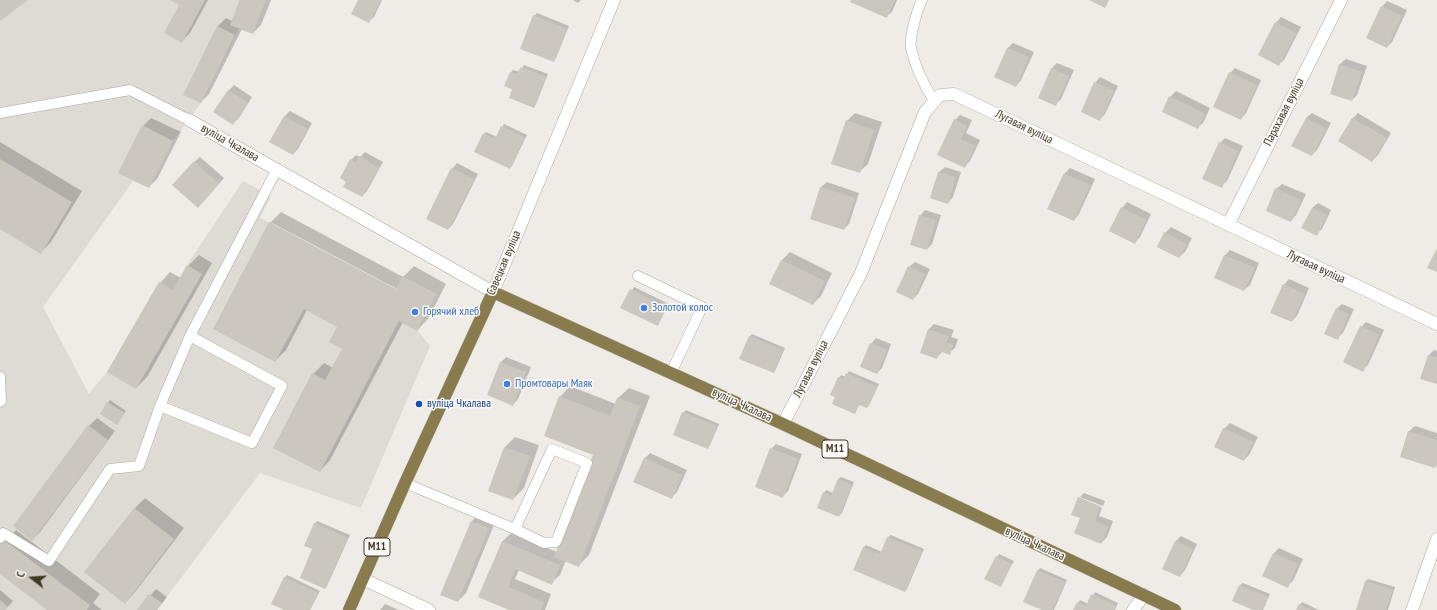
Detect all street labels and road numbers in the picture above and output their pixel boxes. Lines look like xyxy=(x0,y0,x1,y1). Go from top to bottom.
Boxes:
street label: Парахавая вуліца xyxy=(1261,76,1307,148)
street label: Лугавая вуліца xyxy=(993,107,1055,147)
street label: вуліца Чкалава xyxy=(199,121,261,165)
street label: Савецкая вуліца xyxy=(484,229,524,297)
street label: Лугавая вуліца xyxy=(1285,247,1347,287)
street label: Лугавая вуліца xyxy=(790,338,832,400)
street label: вуліца Чкалава xyxy=(710,385,774,425)
road number: М11 xyxy=(822,440,848,458)
street label: вуліца Чкалава xyxy=(1003,524,1067,564)
road number: М11 xyxy=(364,538,390,556)

